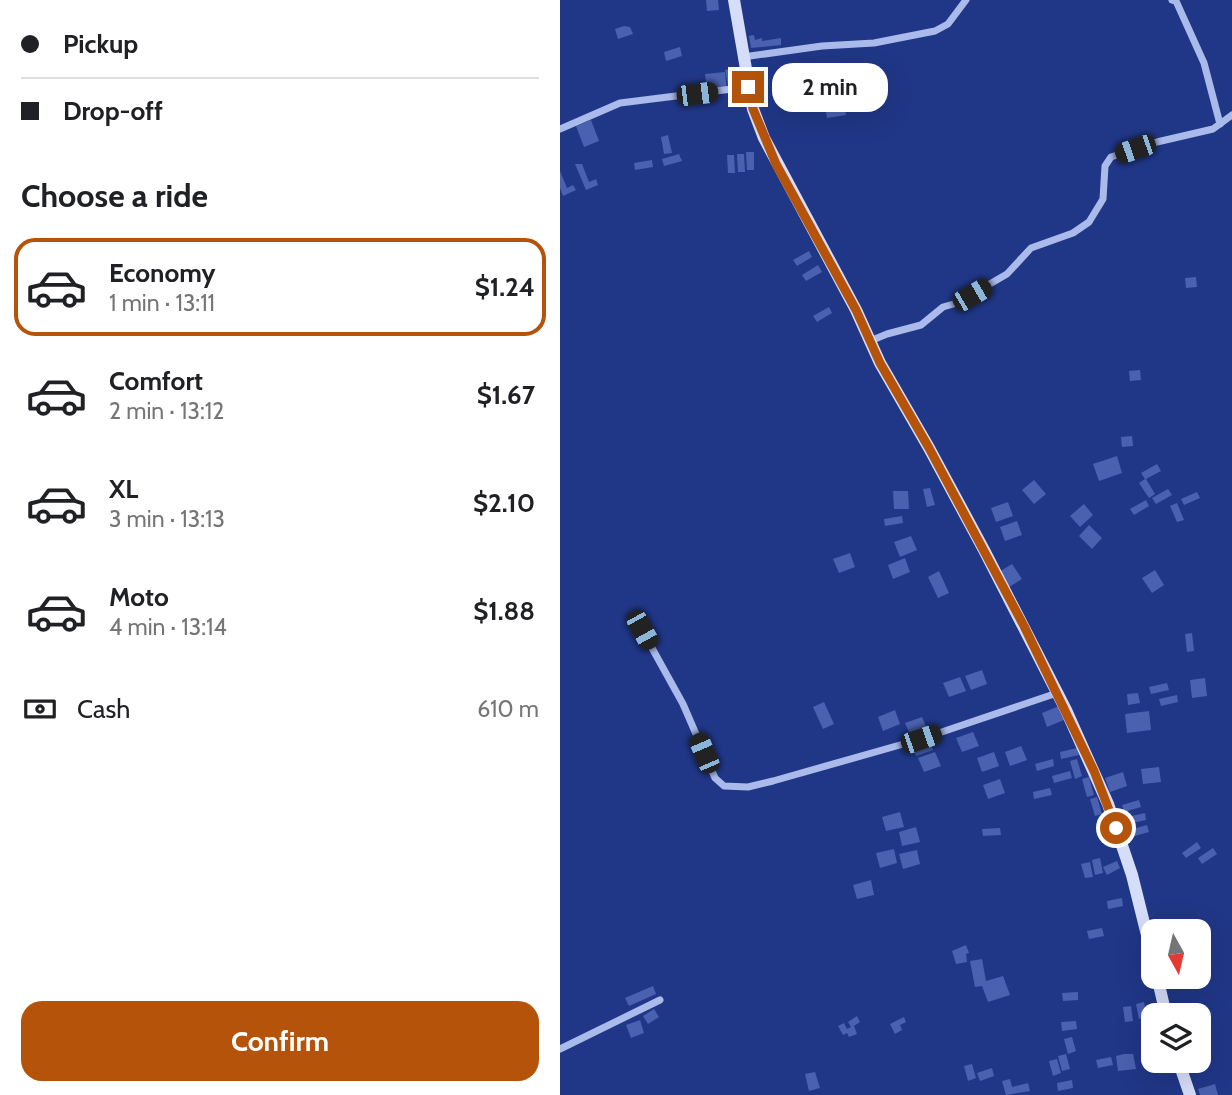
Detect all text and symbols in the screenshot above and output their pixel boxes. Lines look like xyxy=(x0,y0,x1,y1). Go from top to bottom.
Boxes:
text: Pickup xyxy=(63,28,138,60)
callout: 2 min xyxy=(772,62,888,112)
route end xyxy=(732,71,764,103)
text: 2 min xyxy=(802,73,858,101)
car xyxy=(675,81,720,107)
text: Drop-off xyxy=(63,95,163,127)
car xyxy=(1112,132,1159,166)
text: Choose a ride xyxy=(21,176,208,215)
icon: car xyxy=(25,256,88,319)
text: Economy xyxy=(109,257,215,289)
text: $1.24 xyxy=(475,271,535,303)
car xyxy=(949,275,996,315)
text: 1 min · 13:11 xyxy=(109,289,215,317)
icon: car xyxy=(25,364,88,427)
text: Comfort xyxy=(109,365,203,397)
text: $1.67 xyxy=(477,379,535,411)
text: 2 min · 13:12 xyxy=(109,397,224,425)
icon: car xyxy=(25,472,88,535)
text: XL xyxy=(109,473,138,505)
text: $2.10 xyxy=(473,487,535,519)
text: 3 min · 13:13 xyxy=(109,505,225,533)
icon: car xyxy=(25,580,88,643)
text: Moto xyxy=(109,581,169,613)
text: $1.88 xyxy=(473,595,535,627)
car xyxy=(623,607,662,653)
text: 4 min · 13:14 xyxy=(109,613,227,641)
icon: cash xyxy=(21,690,59,728)
text: Cash xyxy=(77,693,130,725)
text: 610 m xyxy=(477,695,539,723)
car xyxy=(898,722,945,756)
car xyxy=(687,730,722,776)
route start xyxy=(1100,812,1132,844)
north arrow xyxy=(1141,919,1211,989)
map controls xyxy=(1141,919,1211,1073)
button: Confirm xyxy=(21,1001,539,1081)
button: layers xyxy=(1141,1003,1211,1073)

